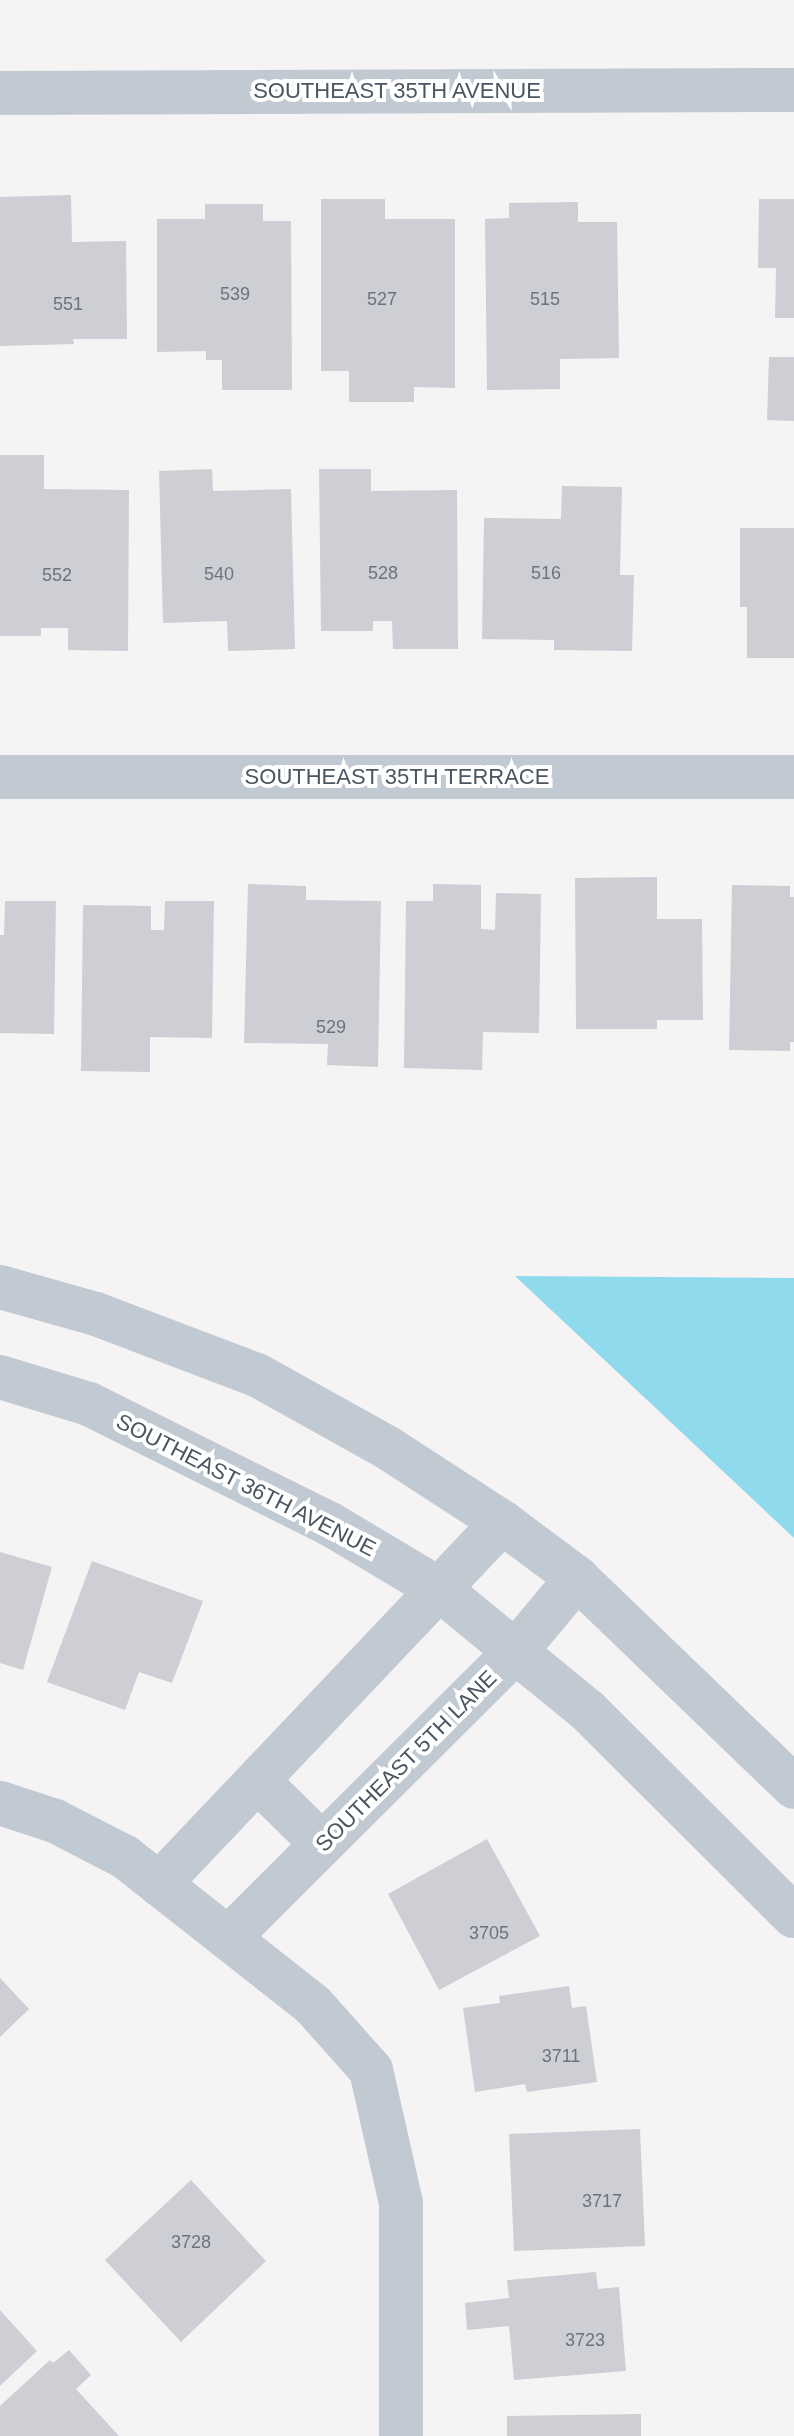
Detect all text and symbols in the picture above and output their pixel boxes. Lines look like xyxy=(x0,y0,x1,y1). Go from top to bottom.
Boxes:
street label: SOUTHEAST 35TH AVENUE xyxy=(252,78,542,104)
house number: 539 xyxy=(220,283,250,305)
house number: 527 xyxy=(367,288,397,310)
house number: 515 xyxy=(530,288,560,310)
house number: 551 xyxy=(53,293,83,315)
house number: 528 xyxy=(368,562,398,584)
house number: 516 xyxy=(531,562,561,584)
house number: 540 xyxy=(204,563,234,585)
house number: 552 xyxy=(42,564,72,586)
street label: SOUTHEAST 35TH TERRACE xyxy=(244,764,550,790)
house number: 529 xyxy=(316,1016,346,1038)
street label: SOUTHEAST 36TH AVENUE xyxy=(111,1408,381,1562)
street label: SOUTHEAST 5TH LANE xyxy=(310,1665,502,1857)
house number: 3705 xyxy=(469,1922,509,1944)
house number: 3711 xyxy=(542,2045,580,2067)
house number: 3717 xyxy=(582,2190,622,2212)
house number: 3728 xyxy=(171,2231,211,2253)
house number: 3723 xyxy=(565,2329,605,2351)

